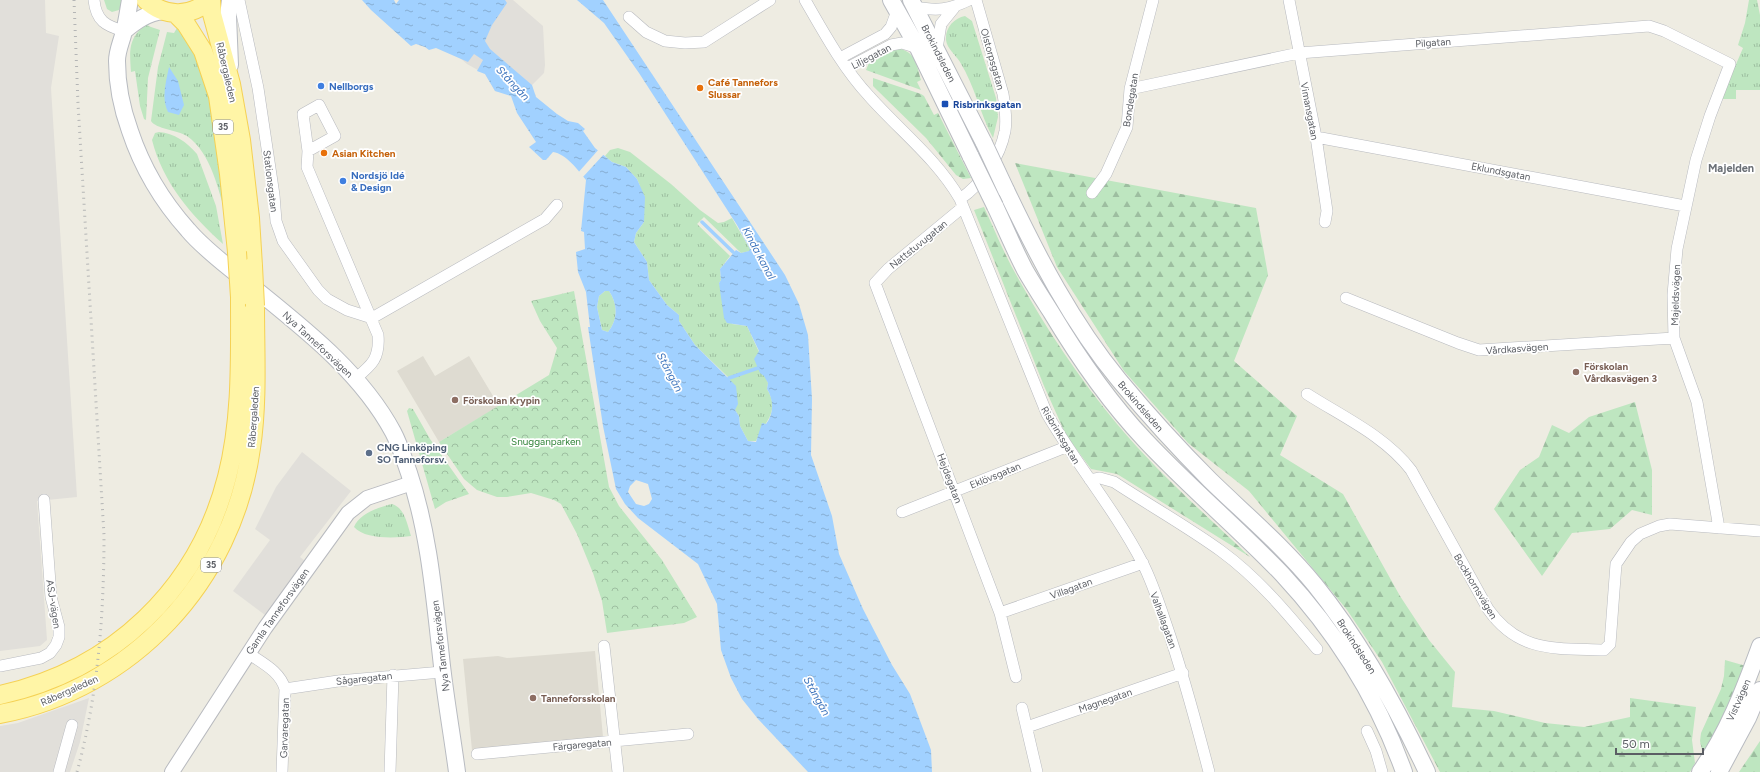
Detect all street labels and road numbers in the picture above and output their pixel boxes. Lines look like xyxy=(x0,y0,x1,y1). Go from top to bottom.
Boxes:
street label: Brokindsleden xyxy=(918,22,959,85)
street label: Olstorpsgatan xyxy=(978,27,1008,92)
street label: Pilgatan xyxy=(1415,35,1452,50)
street label: Råbergaleden xyxy=(213,41,240,104)
street label: Liljegatan xyxy=(849,41,894,72)
street label: Bondegatan xyxy=(1120,72,1141,128)
street label: Vimansgatan xyxy=(1298,81,1322,141)
road number: 35 xyxy=(213,120,233,134)
street label: Stationsgatan xyxy=(260,149,281,213)
street label: Eklundsgatan xyxy=(1470,159,1532,184)
street label: Nattstuvugatan xyxy=(887,217,950,272)
street label: Majeldsvägen xyxy=(1668,264,1683,326)
street label: Nya Tanneforsvägen xyxy=(280,308,356,381)
street label: Vårdkasvägen xyxy=(1485,340,1549,357)
street label: Brokindsleden xyxy=(1115,378,1167,435)
street label: Råbergaleden xyxy=(245,385,262,448)
street label: Risbrinksgatan xyxy=(1038,404,1083,467)
street label: Hejdegatan xyxy=(934,451,965,505)
street label: Eklövsgatan xyxy=(968,459,1023,492)
street label: Bockhornsvägen xyxy=(1451,551,1501,622)
road number: 35 xyxy=(201,558,221,572)
street label: Gamla Tanneforsvägen xyxy=(243,565,312,657)
street label: Villagatan xyxy=(1048,575,1095,602)
street label: ASJ-vägen xyxy=(43,579,64,630)
street label: Valhallagatan xyxy=(1147,590,1180,651)
street label: Nya Tanneforsvägen xyxy=(428,599,453,692)
street label: Brokindsleden xyxy=(1334,616,1379,677)
street label: Sågaregatan xyxy=(335,669,393,688)
street label: Råbergaleden xyxy=(38,672,100,709)
street label: Vistvägen xyxy=(1723,677,1754,723)
street label: Magnegatan xyxy=(1077,685,1134,716)
street label: Garvaregatan xyxy=(277,697,292,758)
street label: Färgaregatan xyxy=(552,735,612,754)

